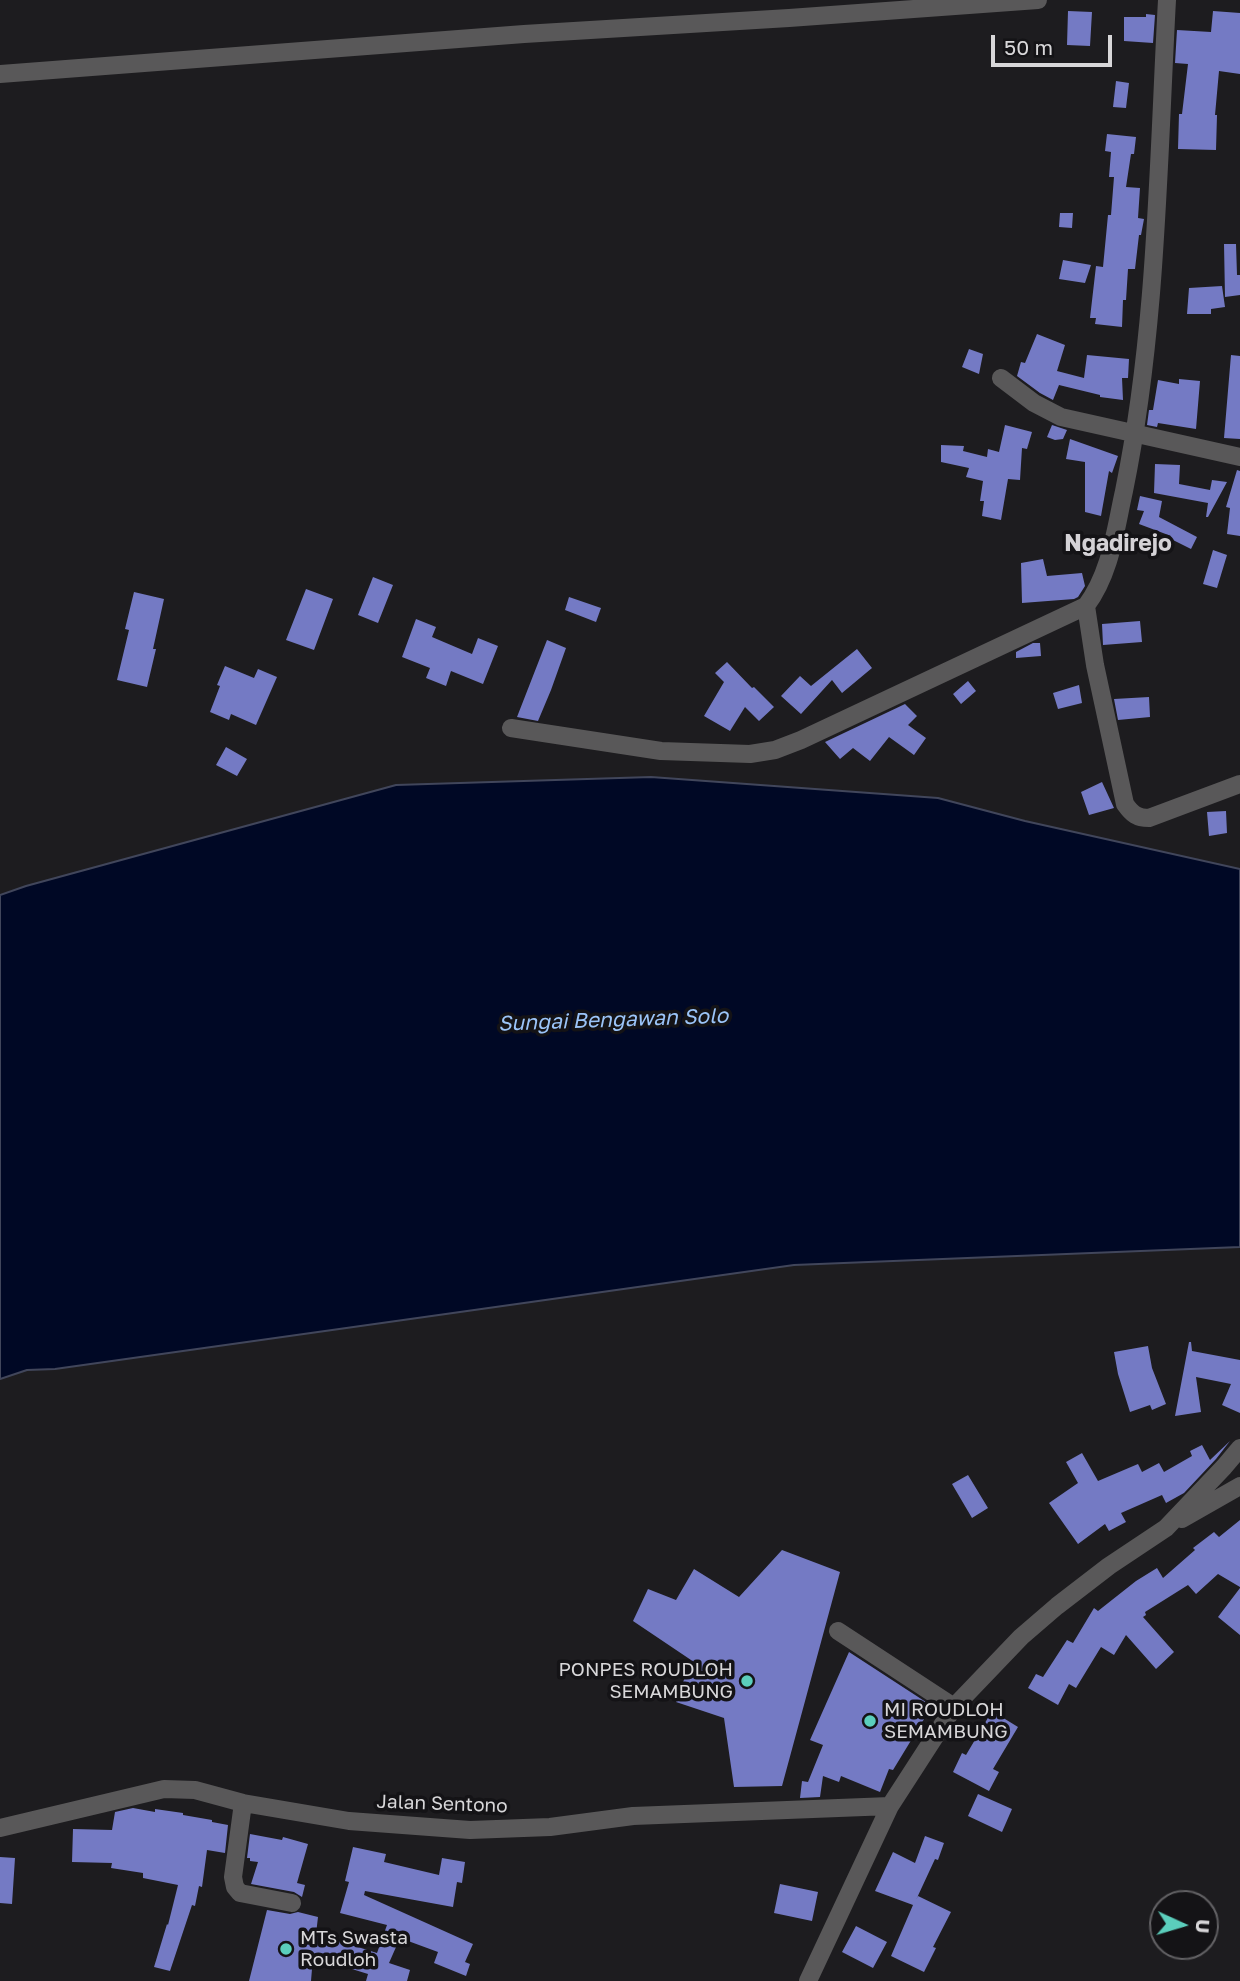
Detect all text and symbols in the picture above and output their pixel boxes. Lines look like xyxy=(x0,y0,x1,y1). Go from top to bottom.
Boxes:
scale bar xyxy=(995,21,1116,65)
text: 50 m xyxy=(1004,34,1053,60)
district label: Ngadirejo xyxy=(1064,530,1172,558)
water label: Sungai Bengawan Solo xyxy=(498,1003,728,1037)
place label: PONPES ROUDLOH SEMAMBUNG xyxy=(558,1659,733,1703)
marker: PONPES ROUDLOH SEMAMBUNG xyxy=(739,1673,755,1689)
place label: MI ROUDLOH SEMAMBUNG xyxy=(884,1699,1008,1743)
marker: MI ROUDLOH SEMAMBUNG xyxy=(862,1713,878,1729)
street label: Jalan Sentono xyxy=(376,1790,508,1818)
north arrow xyxy=(1149,1890,1219,1960)
text: U xyxy=(1191,1919,1215,1934)
place label: MTs Swasta Roudloh xyxy=(300,1927,408,1971)
marker: MTs Swasta Roudloh xyxy=(278,1941,294,1957)

